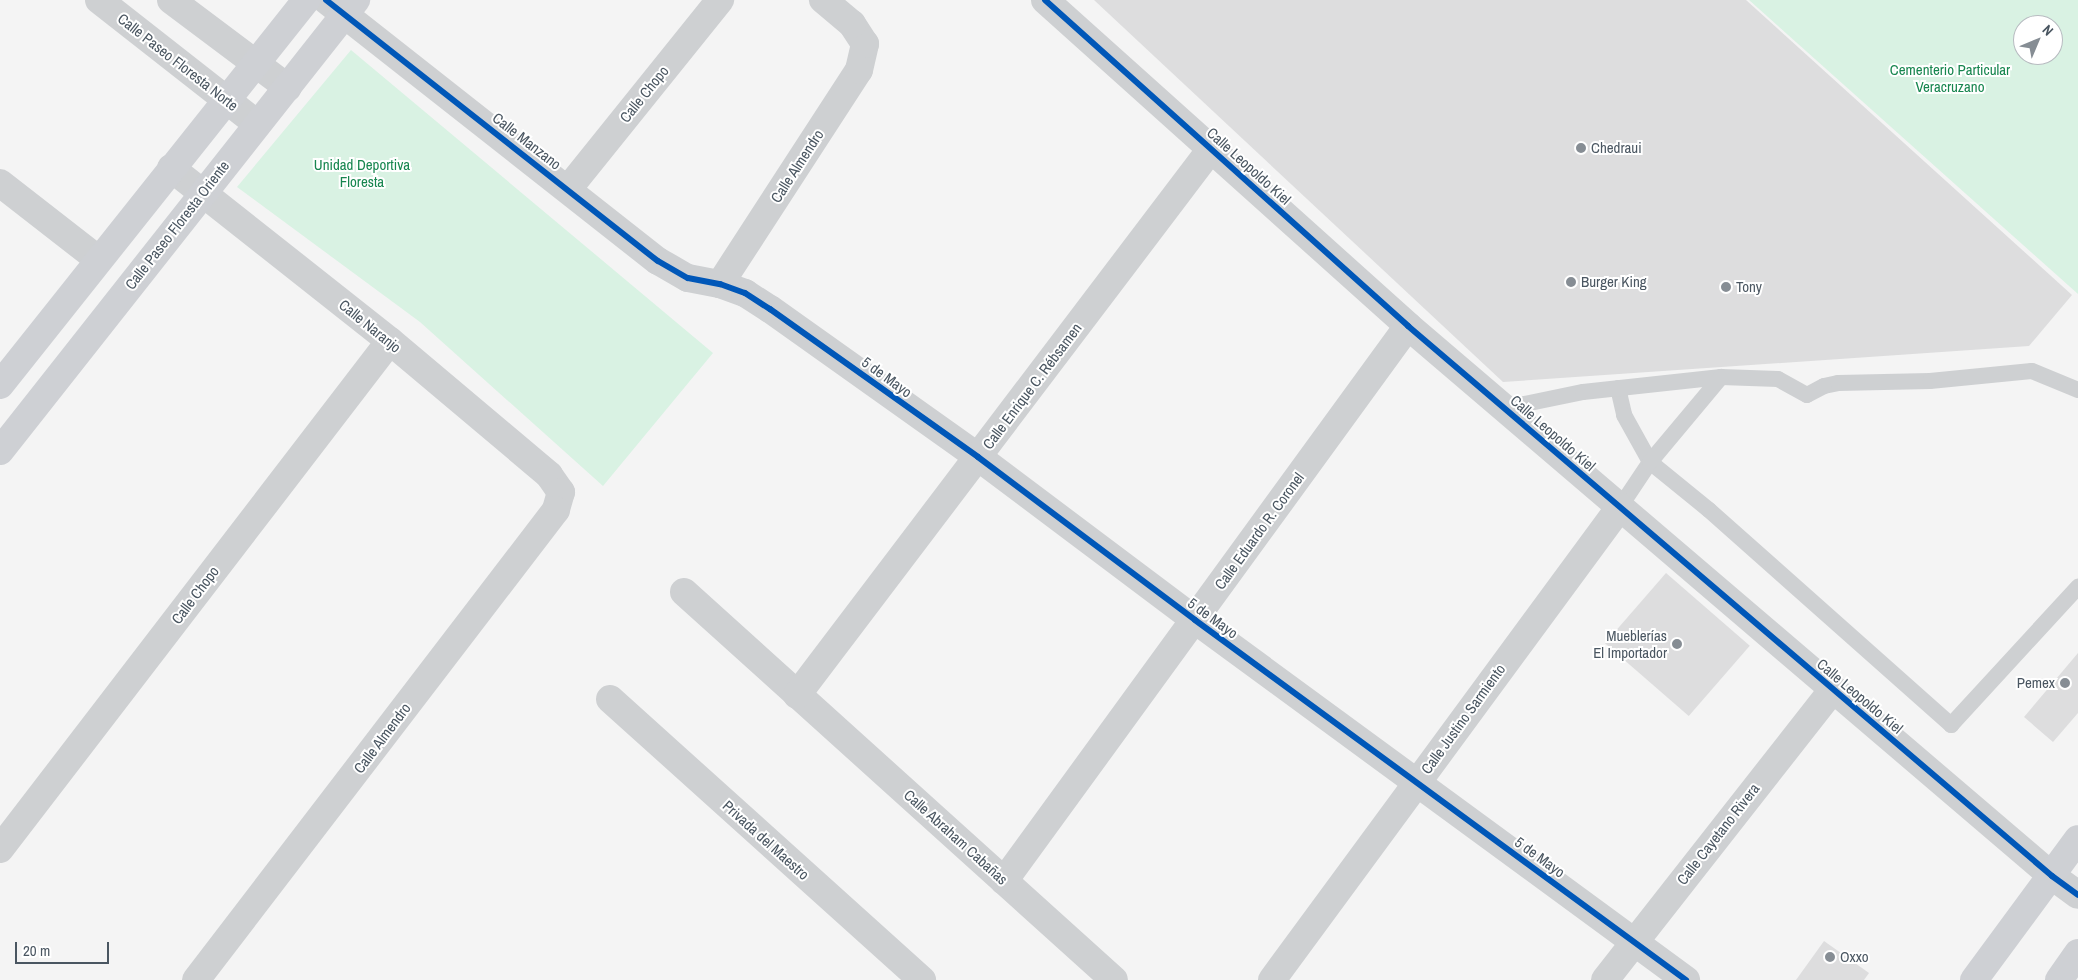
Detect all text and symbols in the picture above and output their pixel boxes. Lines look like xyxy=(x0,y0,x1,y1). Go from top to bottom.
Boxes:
street label: Calle Paseo Floresta Norte xyxy=(114,9,242,115)
north arrow xyxy=(2013,15,2063,65)
text: N xyxy=(2039,21,2057,39)
park label: Cementerio Particular Veracruzano xyxy=(1890,60,2010,95)
street label: Calle Chopo xyxy=(616,62,672,126)
street label: Calle Manzano xyxy=(489,109,565,173)
street label: Calle Leopoldo Kiel xyxy=(1203,124,1295,208)
street label: Calle Almendro xyxy=(767,126,827,206)
place label: Chedraui xyxy=(1591,139,1642,157)
marker: Chedraui xyxy=(1575,142,1587,154)
park label: Unidad Deportiva Floresta xyxy=(314,155,410,190)
street label: Calle Paseo Floresta Oriente xyxy=(121,157,233,293)
place label: Burger King xyxy=(1581,273,1647,291)
marker: Burger King xyxy=(1565,276,1577,288)
place label: Tony xyxy=(1736,278,1762,296)
marker: Tony xyxy=(1720,281,1732,293)
street label: Calle Naranjo xyxy=(335,296,405,356)
street label: Calle Enrique C. Rébsamen xyxy=(979,319,1085,453)
street label: 5 de Mayo xyxy=(858,353,916,401)
street label: Calle Leopoldo Kiel xyxy=(1507,391,1599,475)
street label: Calle Eduardo R. Coronel xyxy=(1211,469,1307,593)
street label: Calle Chopo xyxy=(167,563,223,627)
street label: 5 de Mayo xyxy=(1184,594,1242,642)
place label: Mueblerías El Importador xyxy=(1593,626,1667,661)
marker: Mueblerías El Importador xyxy=(1671,638,1683,650)
street label: Calle Leopoldo Kiel xyxy=(1813,655,1907,737)
street label: Calle Justino Sarmiento xyxy=(1417,661,1509,777)
place label: Pemex xyxy=(2017,674,2055,692)
marker: Pemex xyxy=(2059,677,2071,689)
street label: Calle Almendro xyxy=(350,699,414,777)
street label: Calle Cayetano Rivera xyxy=(1673,780,1763,888)
street label: Calle Abraham Cabañas xyxy=(900,785,1012,889)
street label: Privada del Maestro xyxy=(719,796,813,884)
street label: 5 de Mayo xyxy=(1511,833,1569,881)
scale bar xyxy=(18,932,111,964)
text: 20 m xyxy=(23,940,50,961)
place label: Oxxo xyxy=(1840,948,1869,966)
marker: Oxxo xyxy=(1824,951,1836,963)

